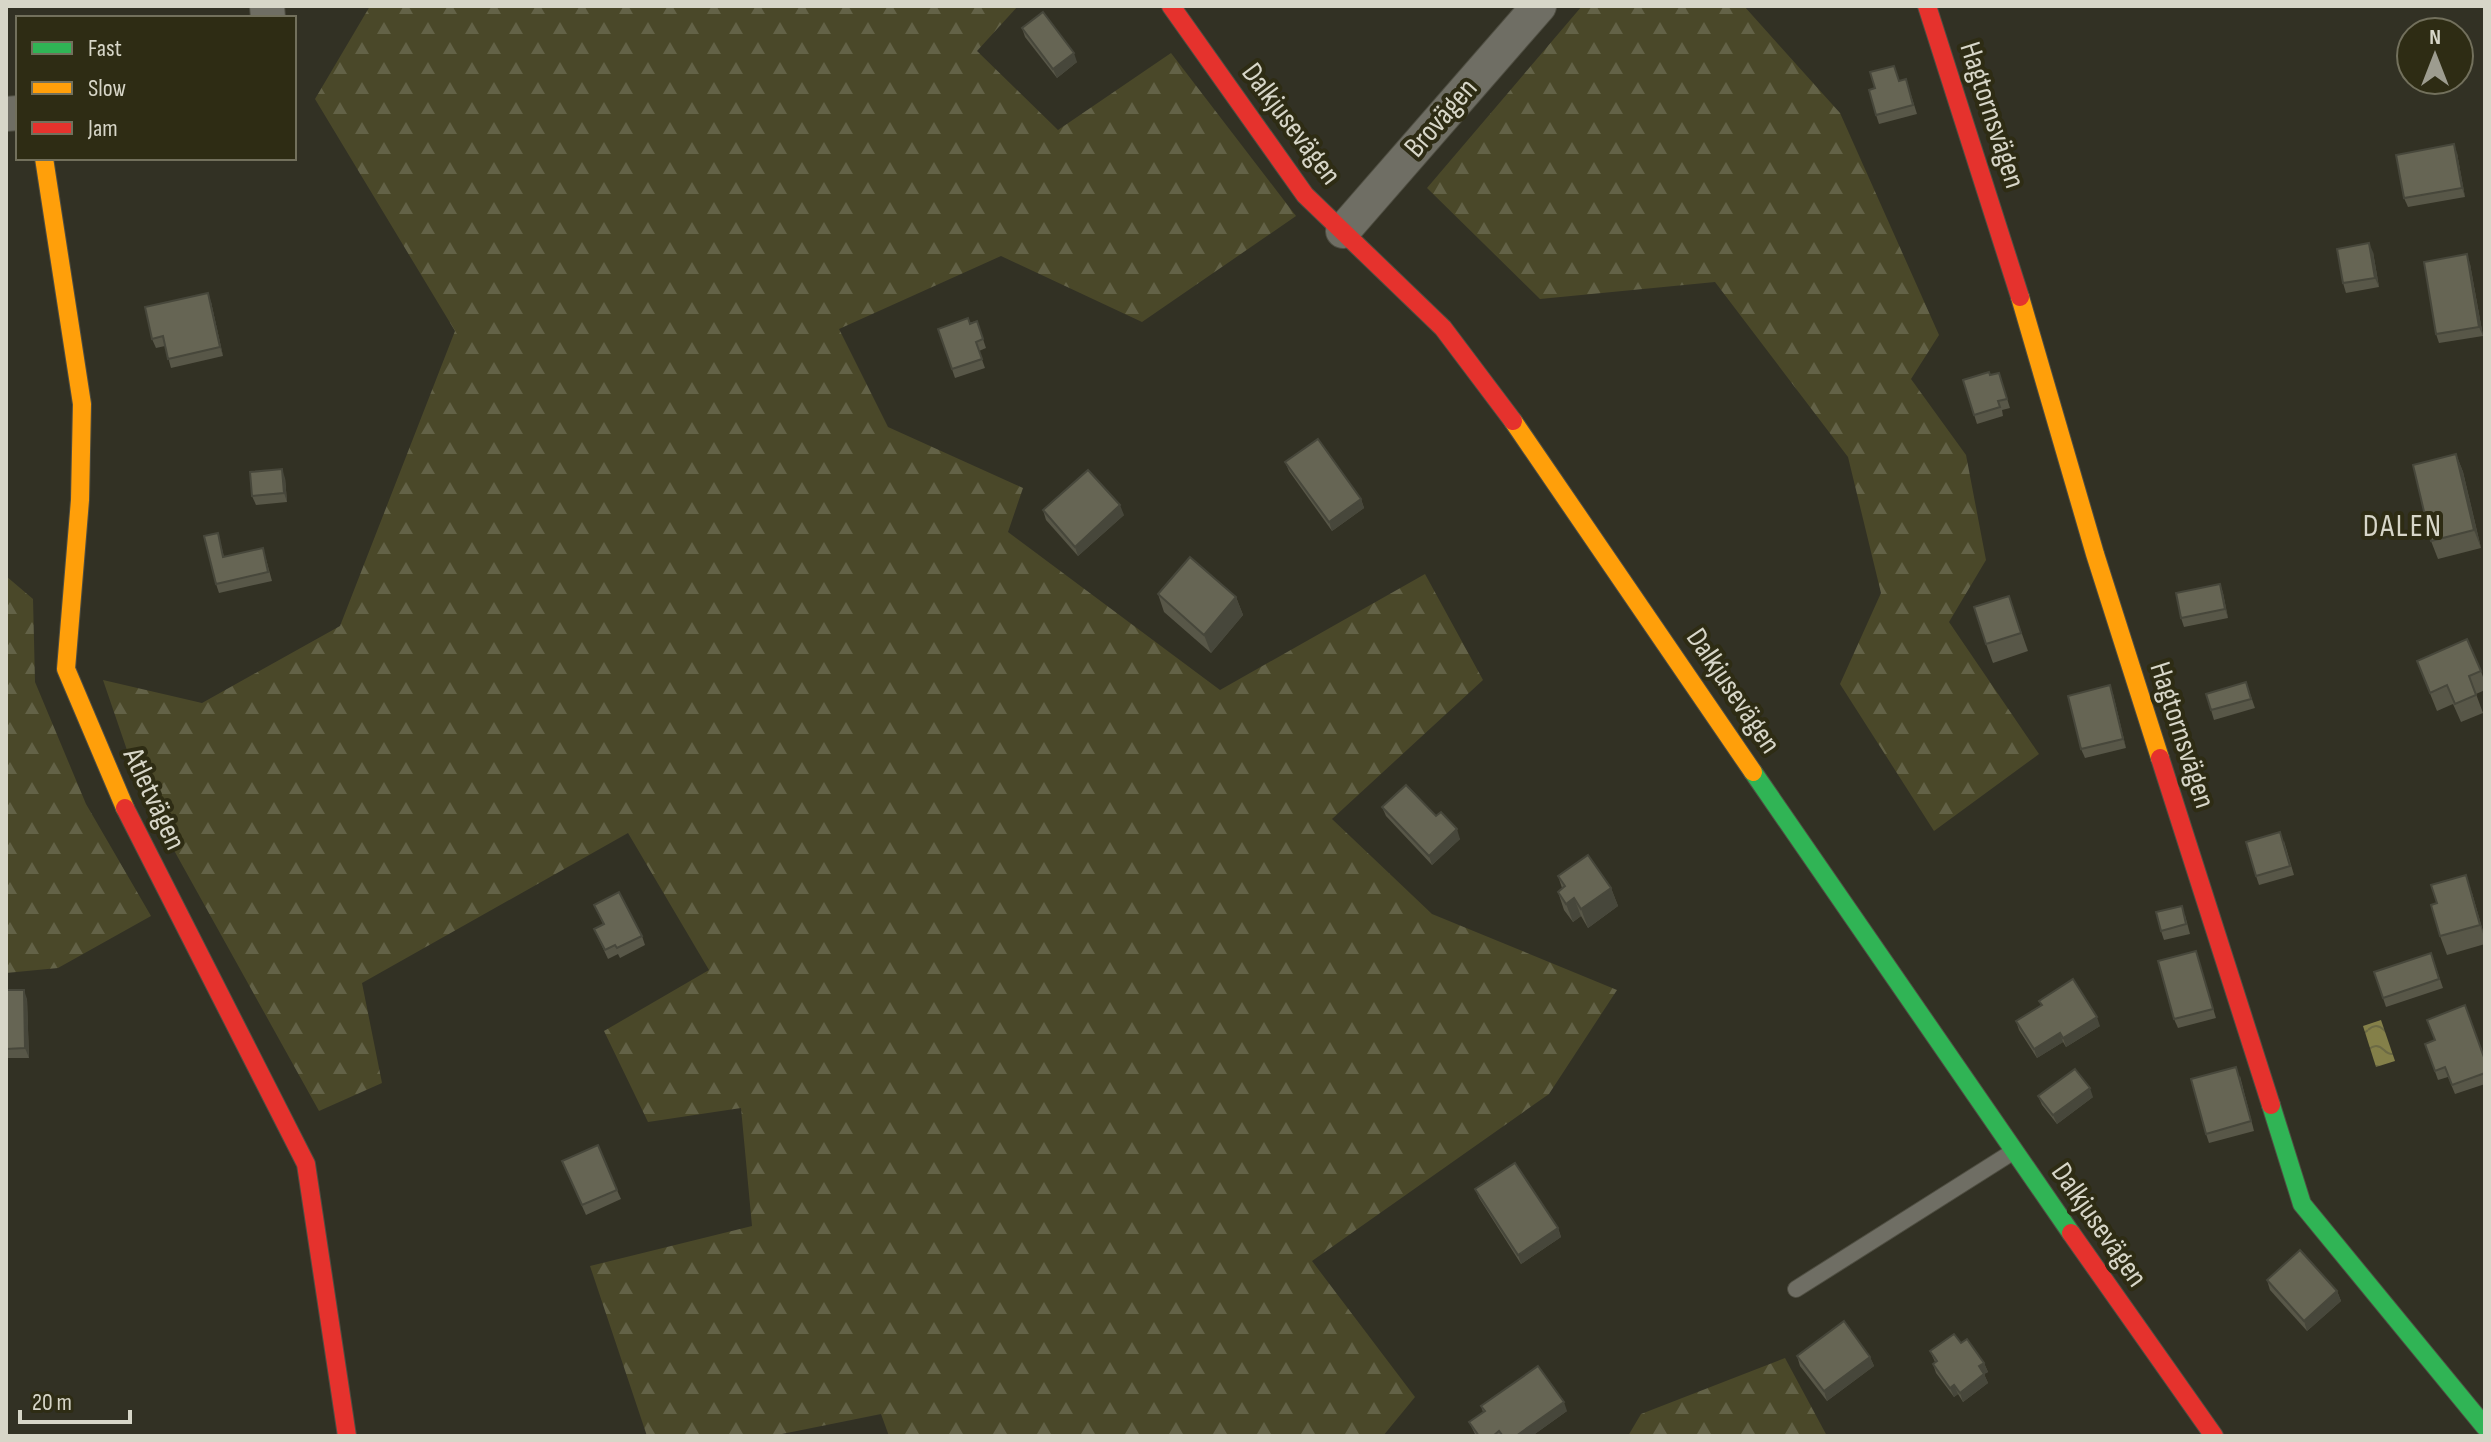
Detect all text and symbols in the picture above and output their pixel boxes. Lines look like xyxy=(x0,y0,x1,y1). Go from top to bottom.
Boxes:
legend xyxy=(16,16,296,160)
north arrow xyxy=(2395,16,2475,96)
text: N xyxy=(2429,24,2441,51)
text: Fast xyxy=(88,34,122,63)
street label: Hagtornsvägen xyxy=(1951,37,2033,193)
street label: Dalkjusevägen xyxy=(1234,56,1348,192)
street label: Brovägen xyxy=(1397,71,1485,165)
text: Slow xyxy=(88,74,126,103)
text: Jam xyxy=(87,114,118,143)
district label: DALEN xyxy=(2363,507,2443,546)
street label: Dalkjusevägen xyxy=(1678,622,1788,760)
street label: Hagtornsvägen xyxy=(2141,657,2223,813)
street label: Atletvägen xyxy=(114,741,193,856)
street label: Dalkjusevägen xyxy=(2043,1156,2155,1294)
scale bar xyxy=(20,1374,130,1424)
text: 20 m xyxy=(32,1388,72,1417)

